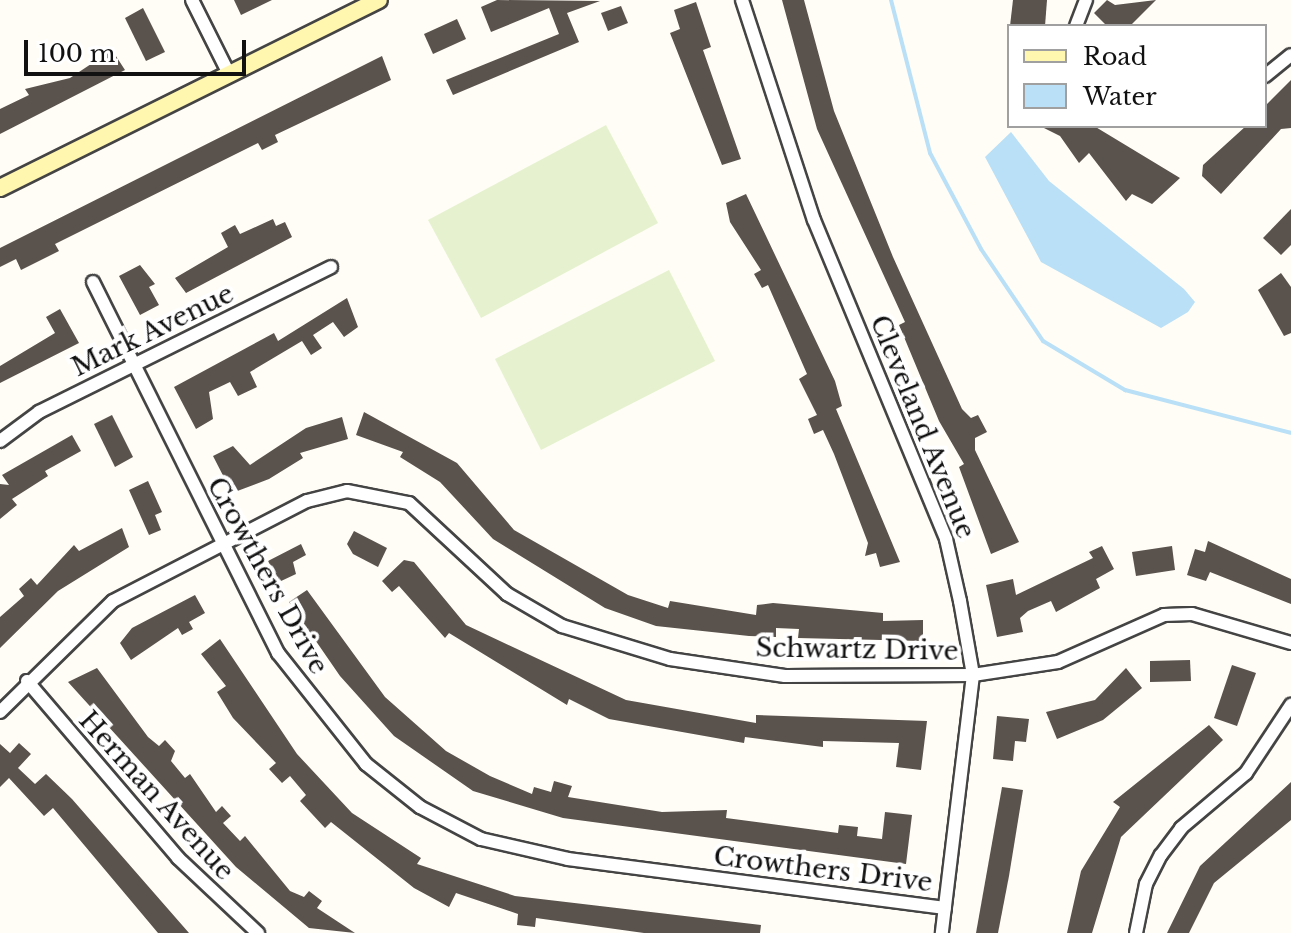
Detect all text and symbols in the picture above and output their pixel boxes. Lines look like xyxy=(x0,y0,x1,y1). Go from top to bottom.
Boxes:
scale bar xyxy=(28,24,250,74)
legend xyxy=(1007,24,1267,128)
text: 100 m xyxy=(38,39,116,68)
text: Road xyxy=(1083,42,1147,71)
text: Water xyxy=(1083,82,1157,111)
street label: Mark Avenue xyxy=(66,278,240,384)
street label: Cleveland Avenue xyxy=(863,310,981,544)
street label: Crowthers Drive xyxy=(200,472,334,680)
street label: Schwartz Drive xyxy=(755,633,959,667)
street label: Herman Avenue xyxy=(72,705,240,887)
street label: Crowthers Drive xyxy=(712,841,934,899)

